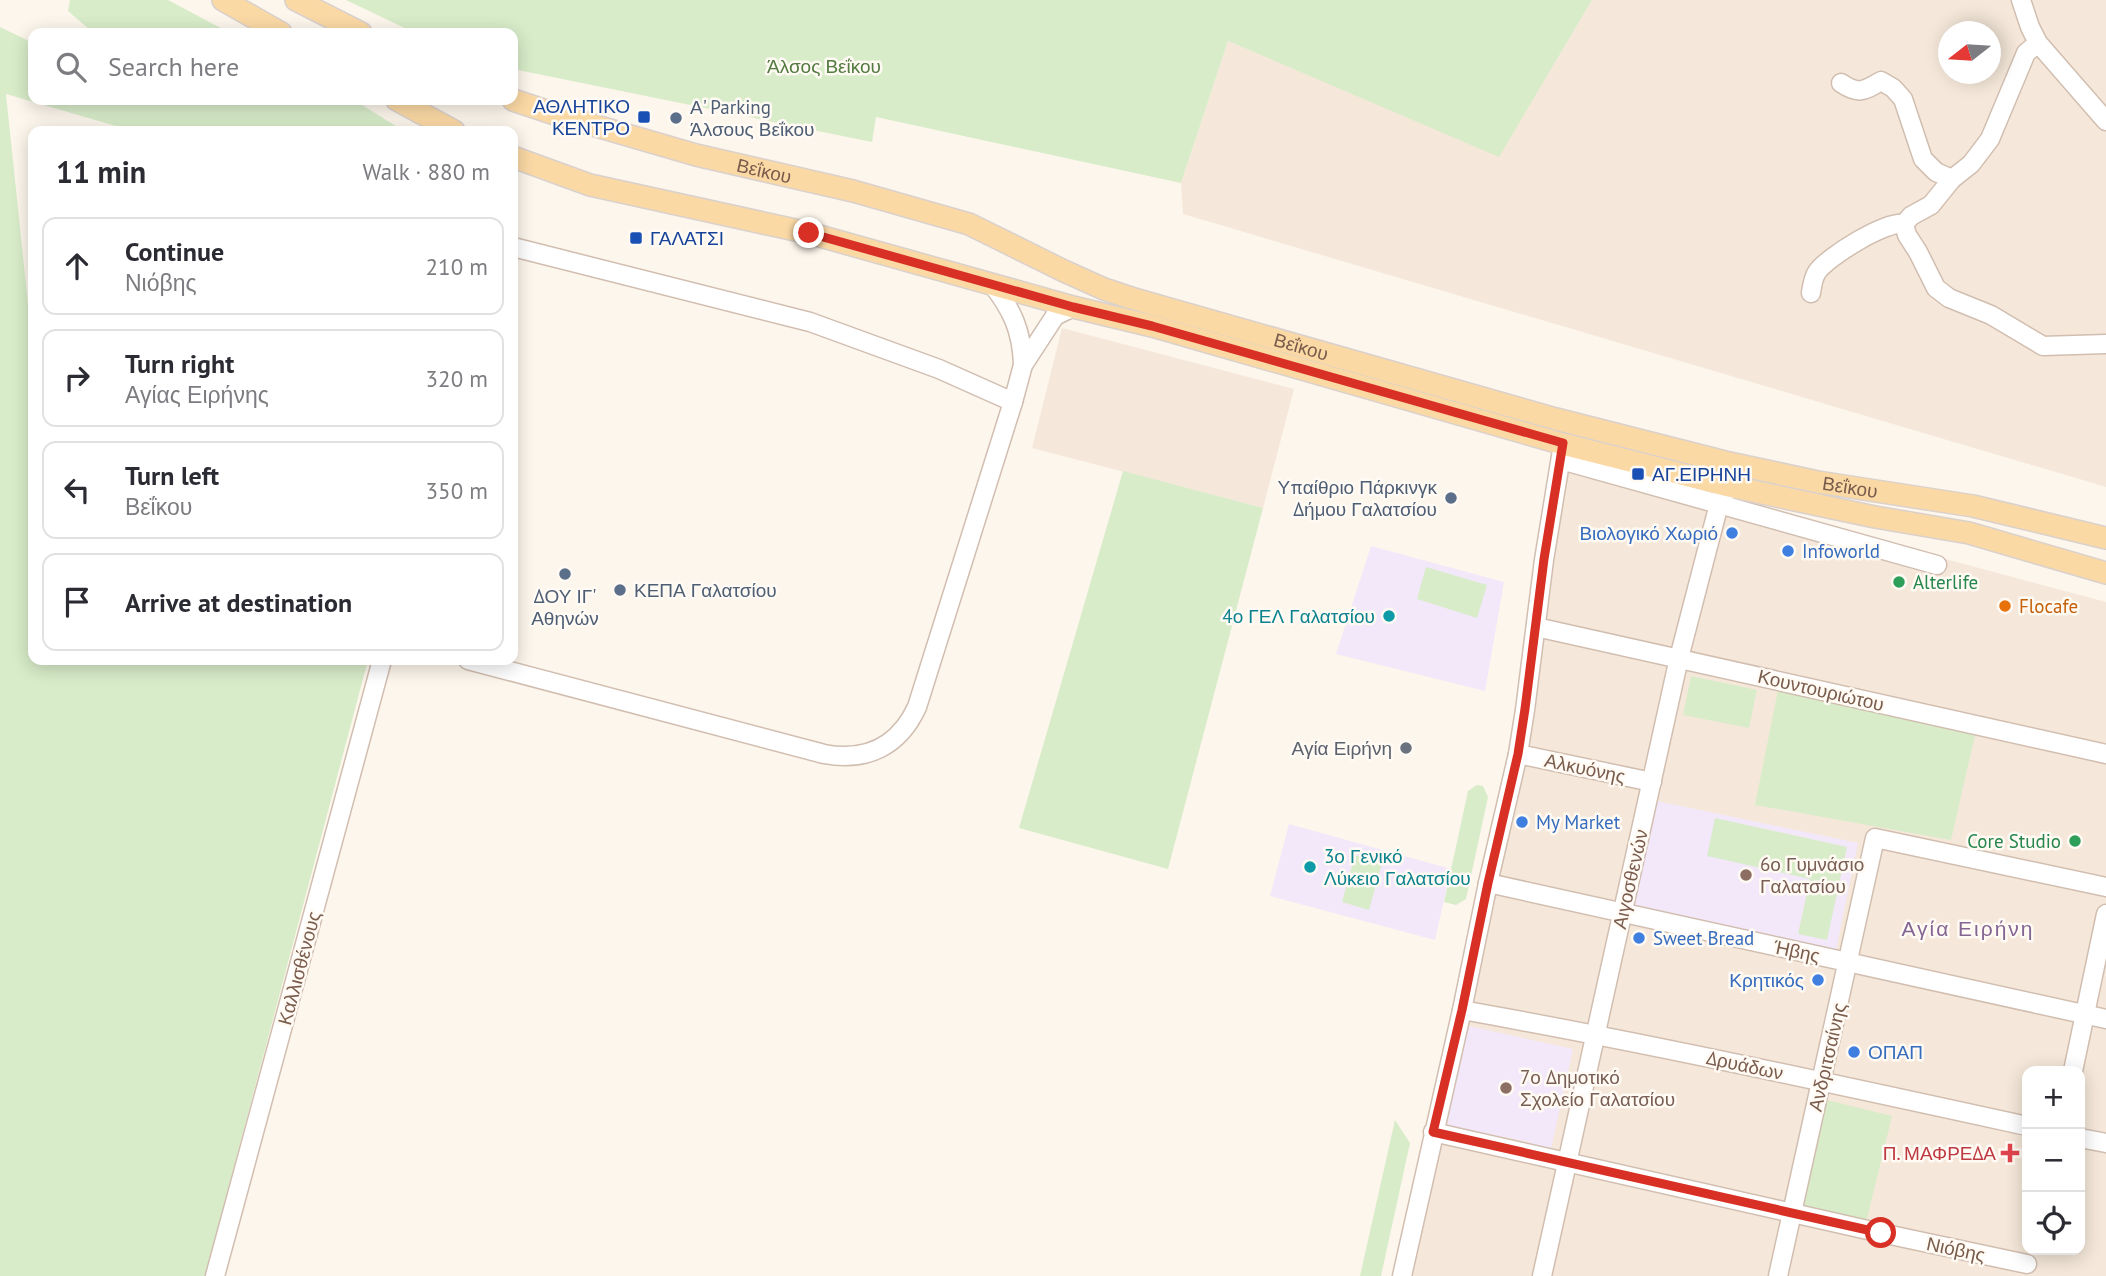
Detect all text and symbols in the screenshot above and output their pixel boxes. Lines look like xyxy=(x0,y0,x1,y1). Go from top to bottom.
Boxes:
north arrow xyxy=(1938,21,2001,84)
search box xyxy=(28,28,518,105)
icon: search xyxy=(52,48,90,86)
text: Search here xyxy=(108,50,239,83)
park label: Άλσος Βεΐκου xyxy=(767,54,881,78)
place label: ΑΘΛΗΤΙΚΟ ΚΕΝΤΡΟ xyxy=(533,94,630,140)
place label: Α' Parking Άλσους Βεΐκου xyxy=(690,95,814,141)
marker: ΑΘΛΗΤΙΚΟ ΚΕΝΤΡΟ xyxy=(636,109,652,125)
marker: Α' Parking Άλσους Βεΐκου xyxy=(668,110,684,126)
text: 11 min xyxy=(56,152,146,191)
street label: Βεΐκου xyxy=(734,153,794,189)
text: Walk · 880 m xyxy=(363,157,490,186)
route end xyxy=(793,217,824,248)
place label: ΓΑΛΑΤΣΙ xyxy=(650,226,724,250)
marker: ΓΑΛΑΤΣΙ xyxy=(628,230,644,246)
text: Continue xyxy=(125,235,224,268)
icon: ahead xyxy=(58,247,96,285)
text: 210 m xyxy=(426,252,488,281)
text: Νιόβης xyxy=(125,268,197,297)
street label: Βεΐκου xyxy=(1271,327,1331,366)
text: Turn right xyxy=(125,347,234,380)
icon: right xyxy=(58,359,96,397)
text: 320 m xyxy=(426,364,488,393)
text: Αγίας Ειρήνης xyxy=(125,380,269,409)
text: Turn left xyxy=(125,459,219,492)
place label: ΑΓ.ΕΙΡΗΝΗ xyxy=(1652,462,1751,486)
marker: ΑΓ.ΕΙΡΗΝΗ xyxy=(1630,466,1646,482)
icon: left xyxy=(58,471,96,509)
street label: Βεΐκου xyxy=(1821,471,1879,503)
place label: Υπαίθριο Πάρκινγκ Δήμου Γαλατσίου xyxy=(1278,475,1437,521)
text: 350 m xyxy=(426,476,488,505)
marker: Υπαίθριο Πάρκινγκ Δήμου Γαλατσίου xyxy=(1443,490,1459,506)
text: Βεΐκου xyxy=(125,492,192,521)
place label: Βιολογικό Χωριό xyxy=(1579,521,1718,545)
marker: Βιολογικό Χωριό xyxy=(1724,525,1740,541)
place label: Infoworld xyxy=(1802,539,1880,563)
marker: Infoworld xyxy=(1780,543,1796,559)
marker: ΔΟΥ ΙΓ' Αθηνών xyxy=(557,566,573,582)
place label: Alterlife xyxy=(1913,570,1978,594)
marker: Alterlife xyxy=(1891,574,1907,590)
place label: ΚΕΠΑ Γαλατσίου xyxy=(634,578,777,602)
marker: ΚΕΠΑ Γαλατσίου xyxy=(612,582,628,598)
icon: arrive xyxy=(58,583,96,621)
place label: ΔΟΥ ΙΓ' Αθηνών xyxy=(531,584,599,630)
text: Arrive at destination xyxy=(125,586,352,619)
place label: Flocafe xyxy=(2019,594,2078,618)
marker: Flocafe xyxy=(1997,598,2013,614)
place label: 4ο ΓΕΛ Γαλατσίου xyxy=(1222,604,1375,628)
marker: 4ο ΓΕΛ Γαλατσίου xyxy=(1381,608,1397,624)
street label: Κουντουριώτου xyxy=(1756,664,1886,716)
place label: Αγία Ειρήνη xyxy=(1292,736,1392,760)
marker: Αγία Ειρήνη xyxy=(1398,740,1414,756)
street label: Αλκυόνης xyxy=(1542,748,1628,788)
place label: My Market xyxy=(1536,810,1621,834)
marker: My Market xyxy=(1514,814,1530,830)
street label: Αιγοσθενών xyxy=(1607,827,1653,931)
place label: Core Studio xyxy=(1967,829,2061,853)
marker: Core Studio xyxy=(2067,833,2083,849)
place label: 3ο Γενικό Λύκειο Γαλατσίου xyxy=(1324,844,1471,890)
place label: 6ο Γυμνάσιο Γαλατσίου xyxy=(1760,852,1864,898)
marker: 3ο Γενικό Λύκειο Γαλατσίου xyxy=(1302,859,1318,875)
marker: 6ο Γυμνάσιο Γαλατσίου xyxy=(1738,867,1754,883)
street label: Καλλισθένους xyxy=(272,908,326,1028)
district label: Αγία Ειρήνη xyxy=(1901,915,2035,942)
place label: Sweet Bread xyxy=(1653,926,1754,950)
marker: Sweet Bread xyxy=(1631,930,1647,946)
street label: Ήβης xyxy=(1771,934,1822,968)
place label: Κρητικός xyxy=(1729,968,1804,992)
marker: Κρητικός xyxy=(1810,972,1826,988)
street label: Ανδριτσαίνης xyxy=(1803,1000,1851,1114)
place label: ΟΠΑΠ xyxy=(1868,1040,1923,1064)
marker: ΟΠΑΠ xyxy=(1846,1044,1862,1060)
street label: Δρυάδων xyxy=(1704,1045,1786,1085)
place label: 7ο Δημοτικό Σχολείο Γαλατσίου xyxy=(1520,1065,1675,1111)
map controls xyxy=(2022,1066,2085,1255)
button: + xyxy=(2022,1066,2085,1129)
marker: 7ο Δημοτικό Σχολείο Γαλατσίου xyxy=(1498,1080,1514,1096)
button: − xyxy=(2022,1129,2085,1192)
place label: Π. ΜΑΦΡΕΔΑ xyxy=(1883,1141,1996,1165)
marker: Π. ΜΑΦΡΕΔΑ xyxy=(2002,1145,2018,1161)
button: locate xyxy=(2022,1192,2085,1255)
route start xyxy=(1865,1217,1896,1248)
street label: Νιόβης xyxy=(1925,1231,1987,1267)

